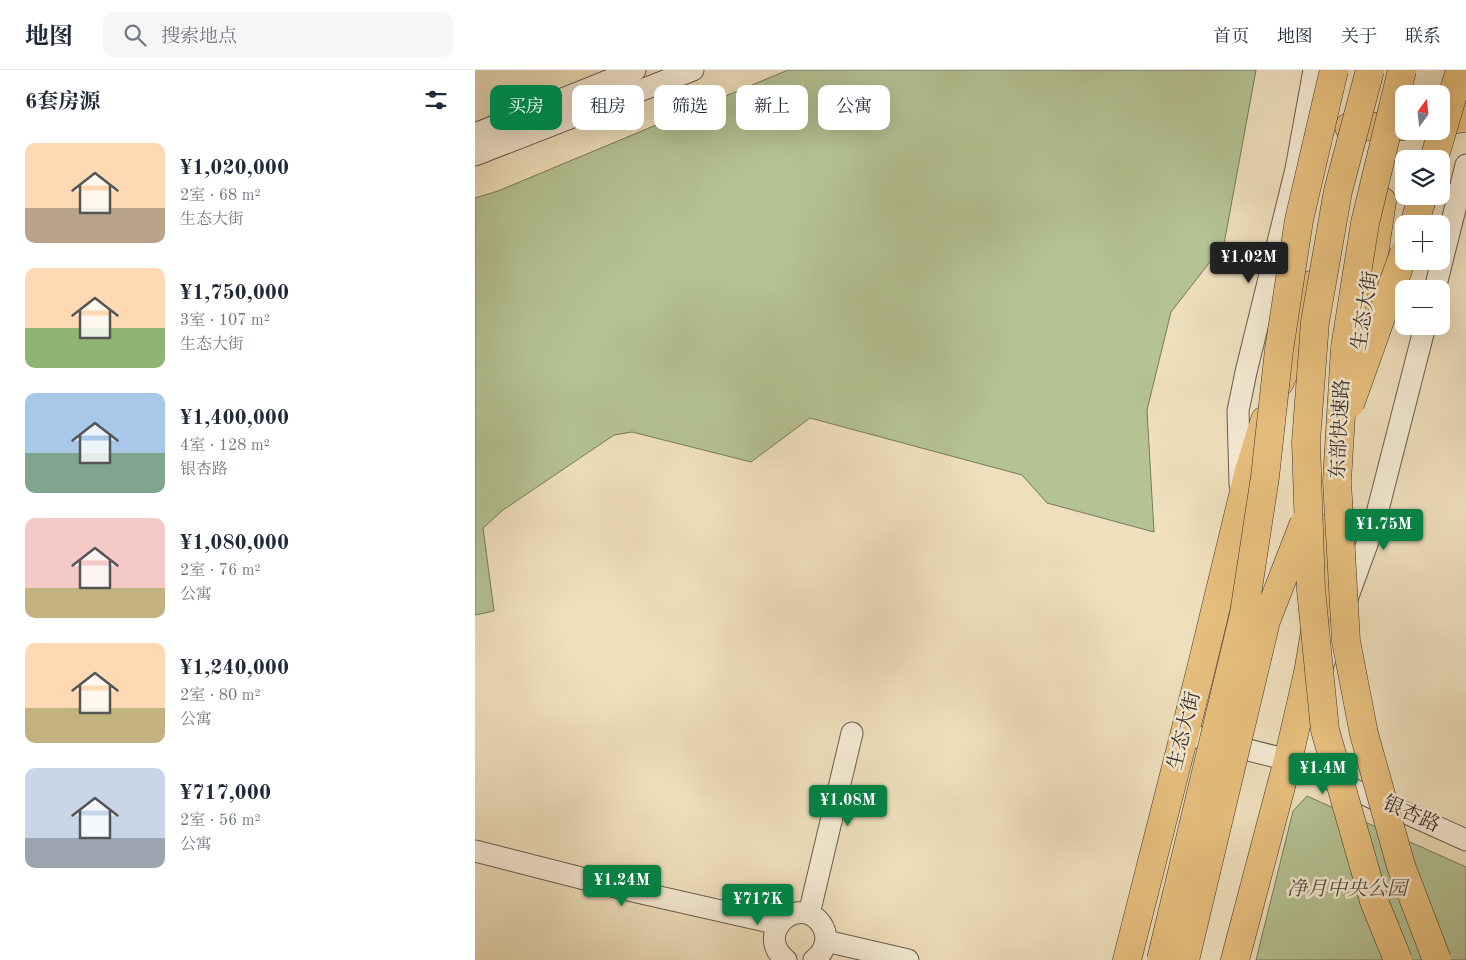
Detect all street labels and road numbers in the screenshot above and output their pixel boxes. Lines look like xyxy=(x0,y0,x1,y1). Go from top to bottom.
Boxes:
street label: 生态大街 xyxy=(1348,270,1382,352)
street label: 东部快速路 xyxy=(1326,378,1354,479)
street label: 生态大街 xyxy=(1164,689,1204,772)
street label: 银杏路 xyxy=(1380,792,1443,836)

